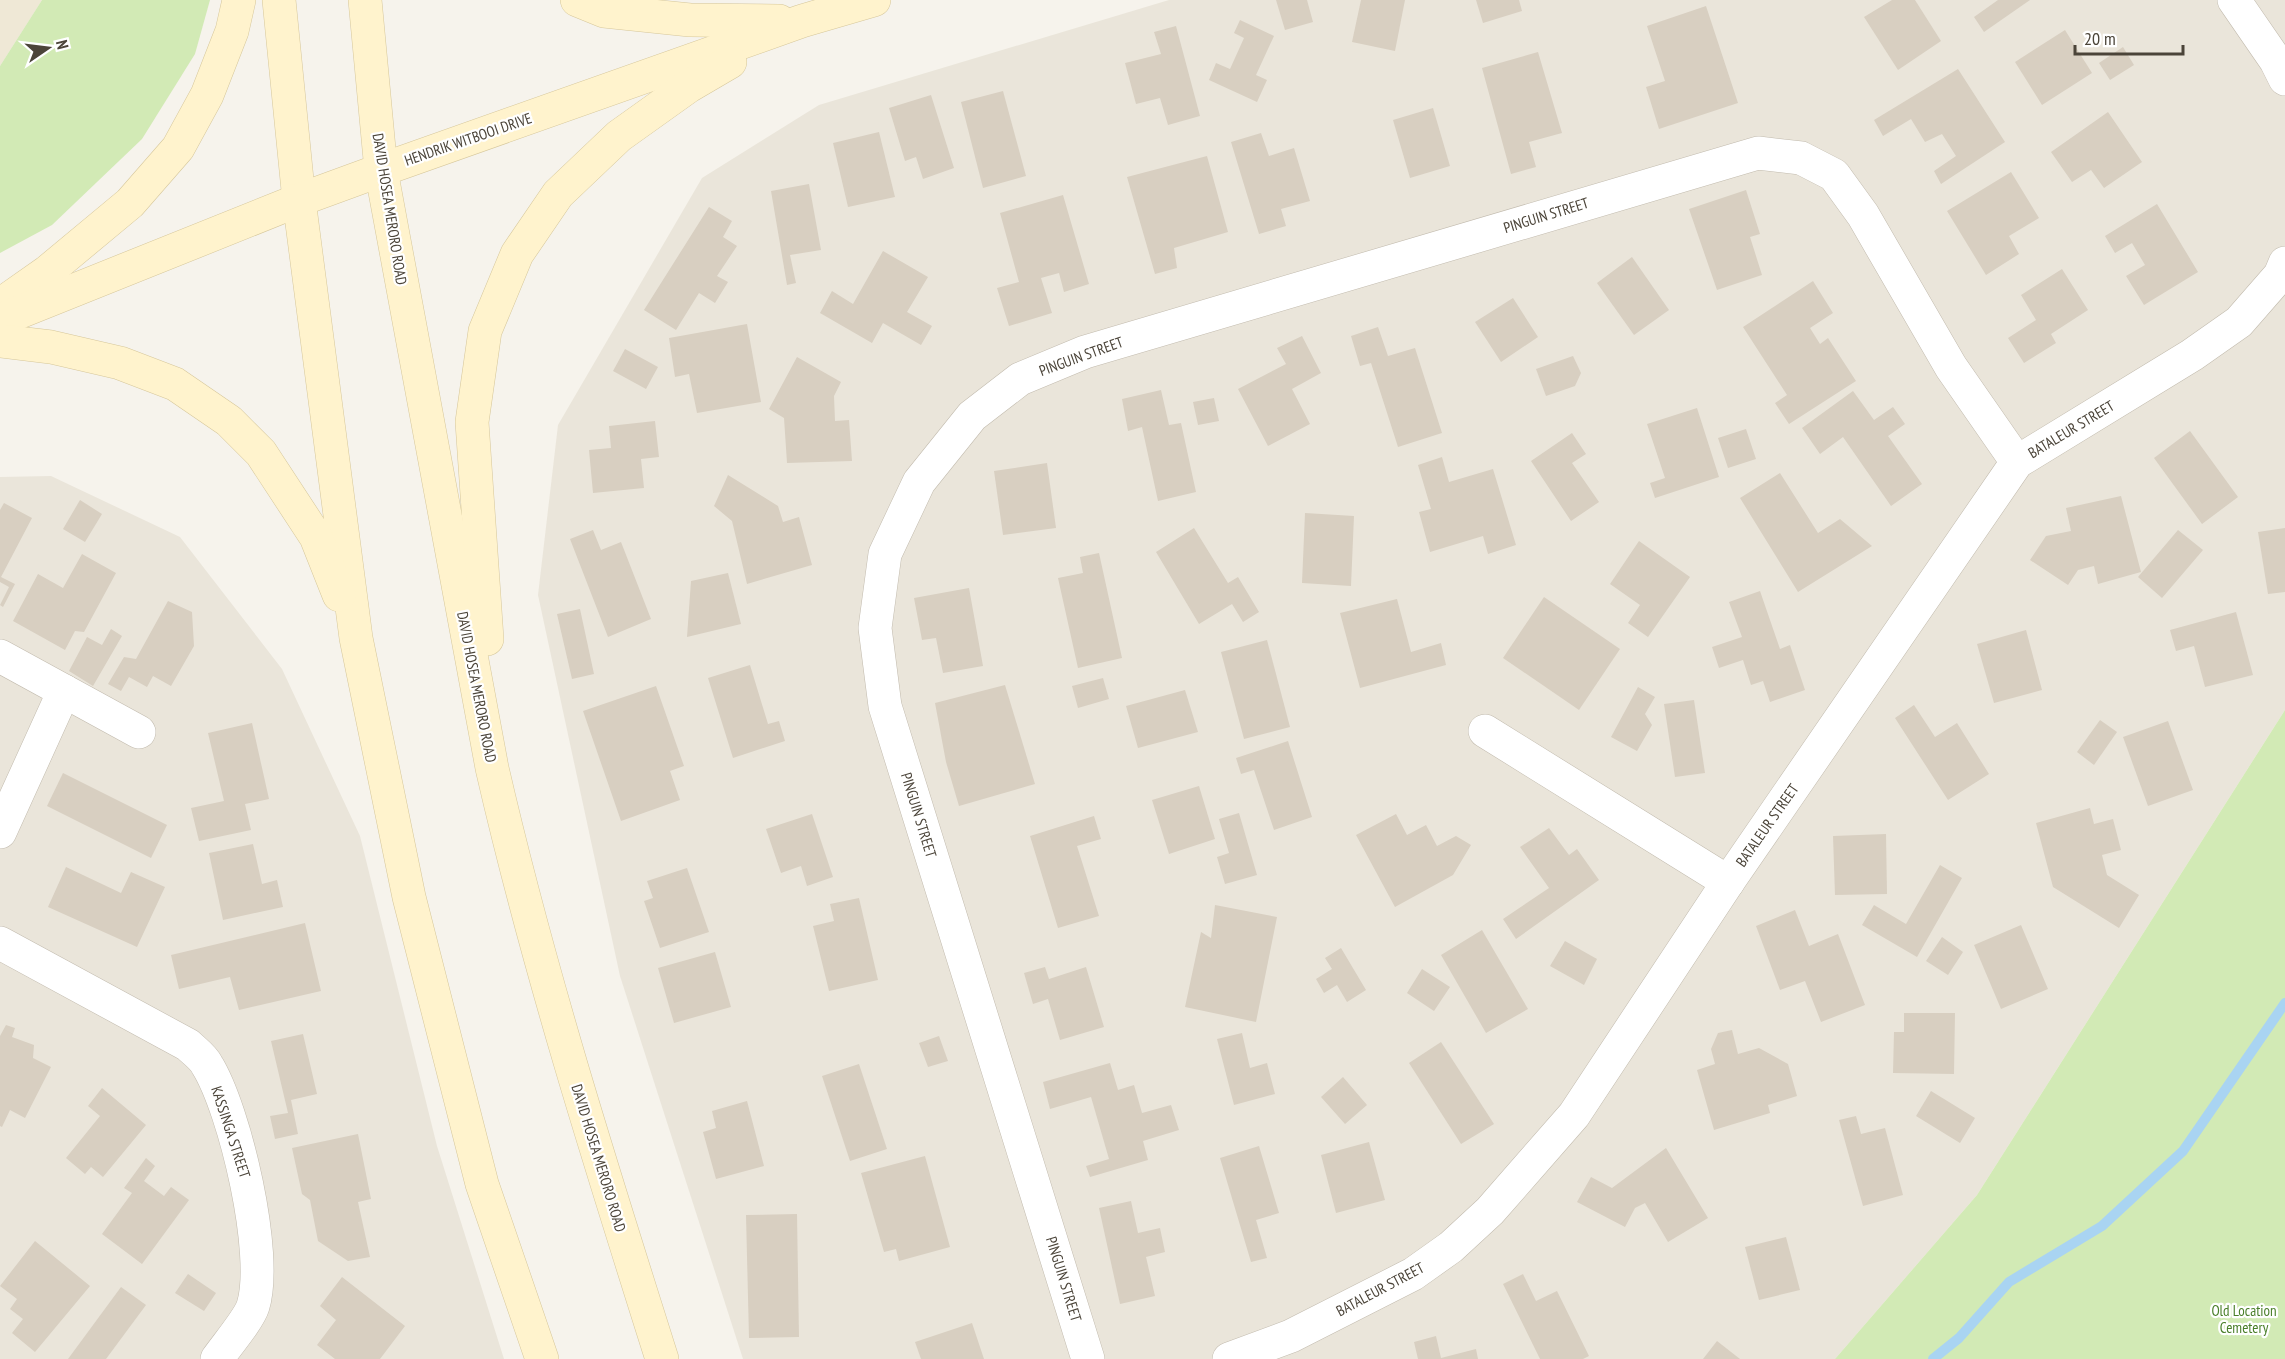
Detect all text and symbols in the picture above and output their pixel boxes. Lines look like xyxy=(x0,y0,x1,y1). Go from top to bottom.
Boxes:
north arrow xyxy=(18,18,78,78)
scale bar xyxy=(2075,18,2183,56)
text: 20 m xyxy=(2084,27,2116,50)
text: N xyxy=(52,38,73,51)
street label: HENDRIK WITBOOI DRIVE xyxy=(402,108,534,170)
street label: DAVID HOSEA MERORO ROAD xyxy=(369,132,411,286)
street label: PINGUIN STREET xyxy=(1501,193,1591,237)
street label: PINGUIN STREET xyxy=(1036,332,1126,380)
street label: BATALEUR STREET xyxy=(2025,396,2118,462)
street label: DAVID HOSEA MERORO ROAD xyxy=(453,610,501,764)
street label: PINGUIN STREET xyxy=(897,770,941,860)
street label: BATALEUR STREET xyxy=(1731,780,1803,870)
street label: DAVID HOSEA MERORO ROAD xyxy=(567,1082,631,1234)
street label: KASSINGA STREET xyxy=(207,1084,255,1181)
street label: PINGUIN STREET xyxy=(1042,1234,1086,1324)
street label: BATALEUR STREET xyxy=(1333,1258,1428,1320)
park label: Old Location Cemetery xyxy=(2211,1301,2277,1337)

